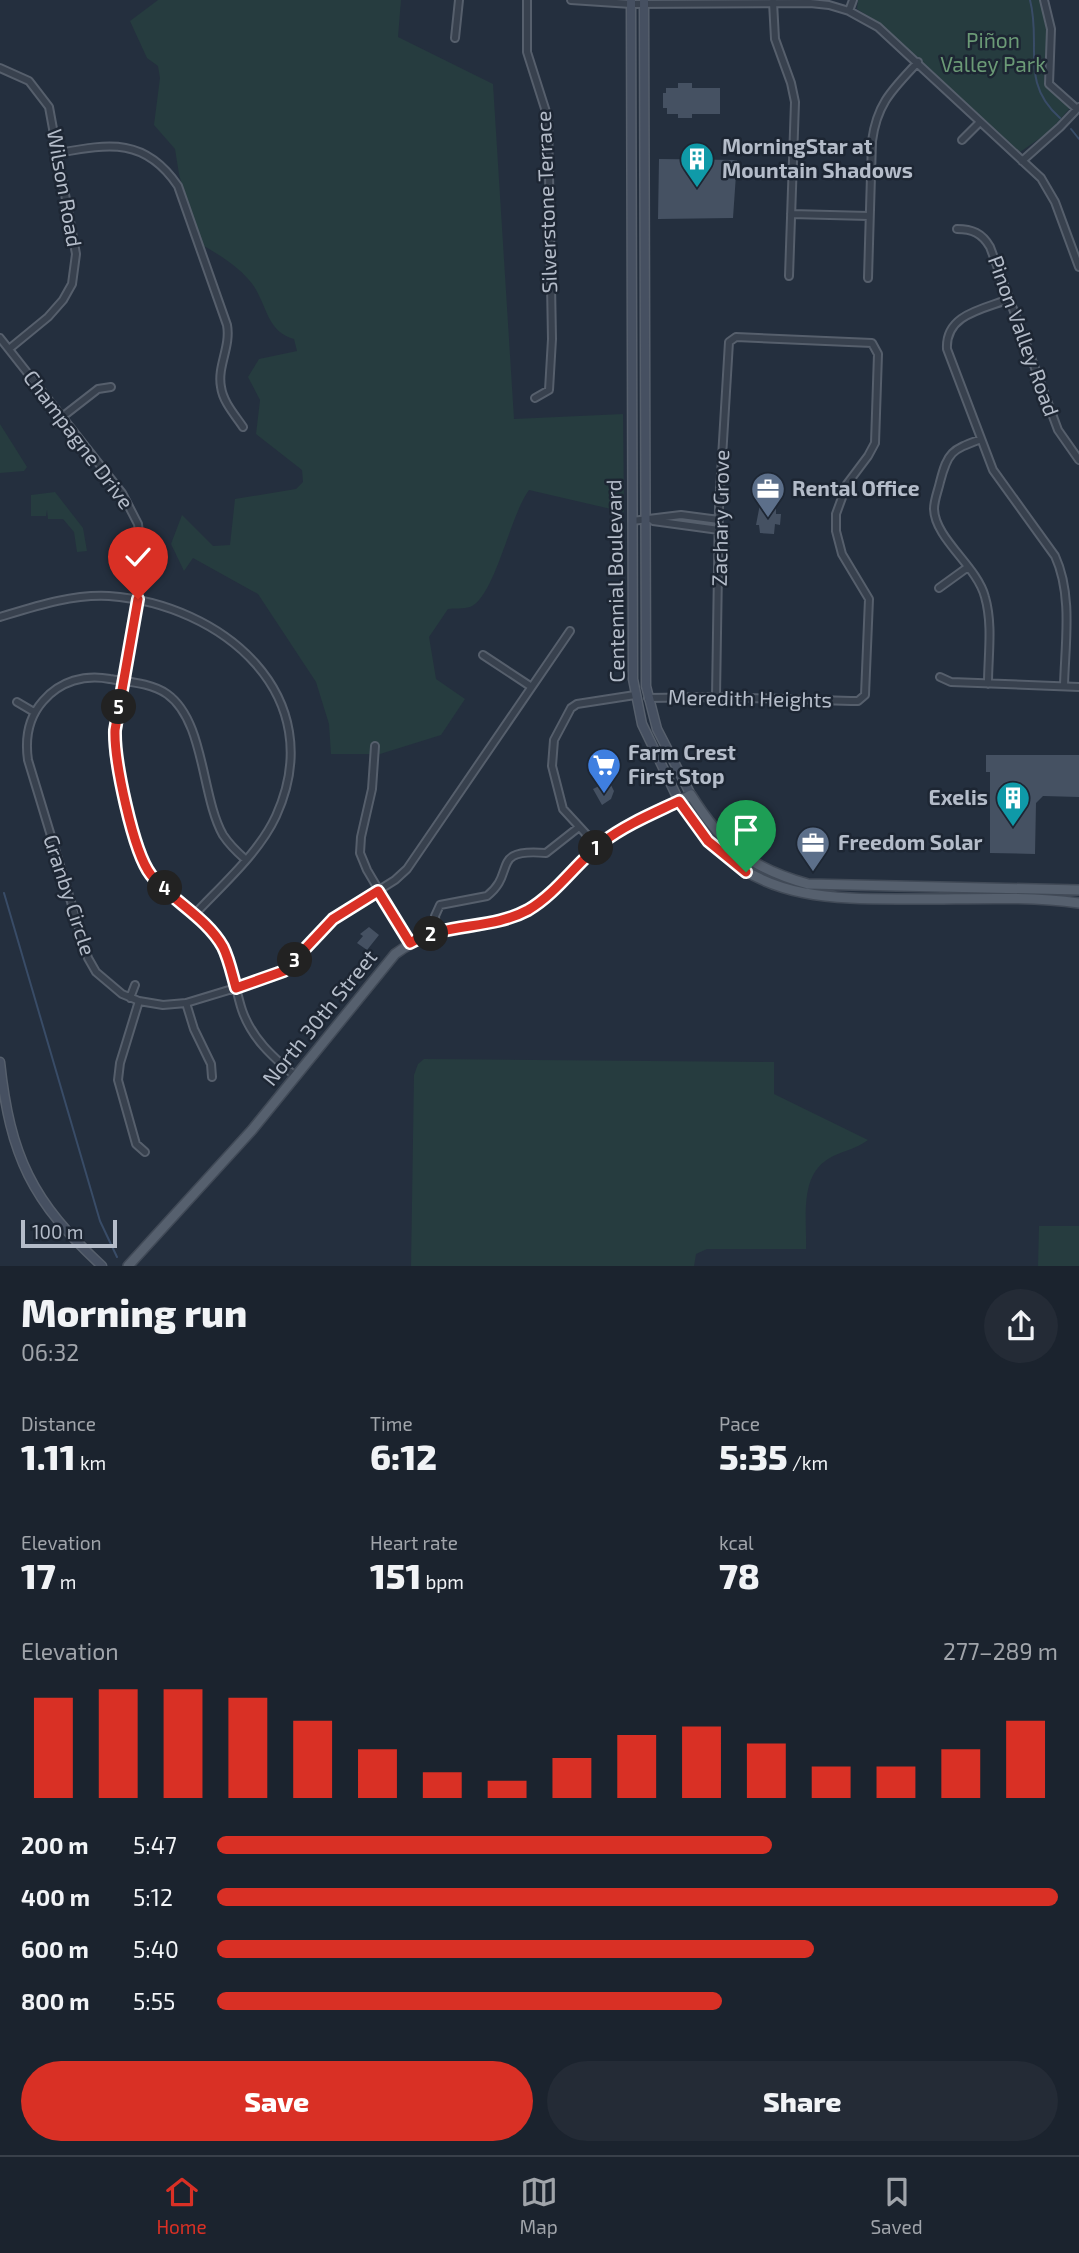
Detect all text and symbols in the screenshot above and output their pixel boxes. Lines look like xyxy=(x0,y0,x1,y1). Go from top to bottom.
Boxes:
park label: Piñon Valley Park xyxy=(940,27,1046,76)
street label: Silverstone Terrace xyxy=(530,110,561,294)
street label: Wilson Road xyxy=(43,127,88,249)
place label: MorningStar at Mountain Shadows xyxy=(722,133,913,182)
building icon: MorningStar at Mountain Shadows xyxy=(678,140,716,189)
street label: Pinon Valley Road xyxy=(984,252,1065,419)
street label: Champagne Drive xyxy=(19,365,140,514)
street label: Zachary Grove xyxy=(706,449,733,586)
office icon: Rental Office xyxy=(749,470,787,519)
place label: Rental Office xyxy=(792,475,920,500)
street label: Centennial Boulevard xyxy=(600,479,629,683)
pin xyxy=(108,527,168,599)
icon: check xyxy=(119,538,157,576)
street label: Meredith Heights xyxy=(668,684,832,711)
pin: 5 xyxy=(102,690,136,724)
text: 5 xyxy=(113,695,124,718)
place label: Farm Crest First Stop xyxy=(628,739,736,788)
supermarket icon: Farm Crest First Stop xyxy=(585,746,623,795)
building icon: Exelis xyxy=(994,779,1032,828)
place label: Exelis xyxy=(929,784,988,809)
pin xyxy=(716,800,776,872)
icon: arrive xyxy=(727,811,765,849)
office icon: Freedom Solar xyxy=(794,824,832,873)
place label: Freedom Solar xyxy=(838,829,982,854)
pin: 1 xyxy=(578,830,614,866)
street label: Granby Circle xyxy=(39,831,102,958)
text: 1 xyxy=(591,836,600,859)
pin: 4 xyxy=(148,870,182,906)
text: 4 xyxy=(158,876,171,899)
pin: 2 xyxy=(414,916,448,951)
text: 2 xyxy=(425,922,436,945)
pin: 3 xyxy=(278,942,312,978)
street label: North 30th Street xyxy=(257,945,383,1091)
scale bar xyxy=(21,1217,117,1249)
text: 100 m xyxy=(32,1220,83,1243)
text: Morning run xyxy=(21,1289,247,1335)
button: share xyxy=(984,1289,1058,1363)
text: 06:32 xyxy=(21,1338,79,1366)
text: Distance xyxy=(21,1412,96,1435)
text: Time xyxy=(370,1412,413,1435)
text: Pace xyxy=(719,1412,760,1435)
text: 1.11 xyxy=(21,1435,76,1477)
text: 6:12 xyxy=(370,1435,437,1477)
text: 5:35 xyxy=(719,1435,788,1477)
text: km xyxy=(76,1451,106,1474)
text: /km xyxy=(788,1451,828,1474)
text: Elevation xyxy=(21,1531,102,1554)
text: Heart rate xyxy=(370,1531,458,1554)
text: kcal xyxy=(719,1531,754,1554)
text: 17 xyxy=(21,1554,56,1596)
text: 151 xyxy=(370,1554,421,1596)
text: 78 xyxy=(719,1554,760,1596)
text: m xyxy=(56,1570,76,1593)
text: bpm xyxy=(421,1570,464,1593)
text: Elevation xyxy=(21,1637,119,1665)
text: 277–289 m xyxy=(943,1637,1058,1665)
text: 200 m xyxy=(21,1831,89,1859)
text: 5:47 xyxy=(133,1831,177,1859)
text: 400 m xyxy=(21,1883,90,1911)
text: 5:12 xyxy=(133,1883,173,1911)
text: 600 m xyxy=(21,1935,89,1963)
text: 5:40 xyxy=(133,1935,179,1963)
text: 800 m xyxy=(21,1987,90,2015)
text: 5:55 xyxy=(133,1987,175,2015)
button: Save xyxy=(21,2061,533,2141)
button: Share xyxy=(547,2061,1058,2141)
tab: Home xyxy=(156,2173,207,2238)
tab: Map xyxy=(520,2173,558,2238)
tab: Saved xyxy=(870,2173,923,2238)

